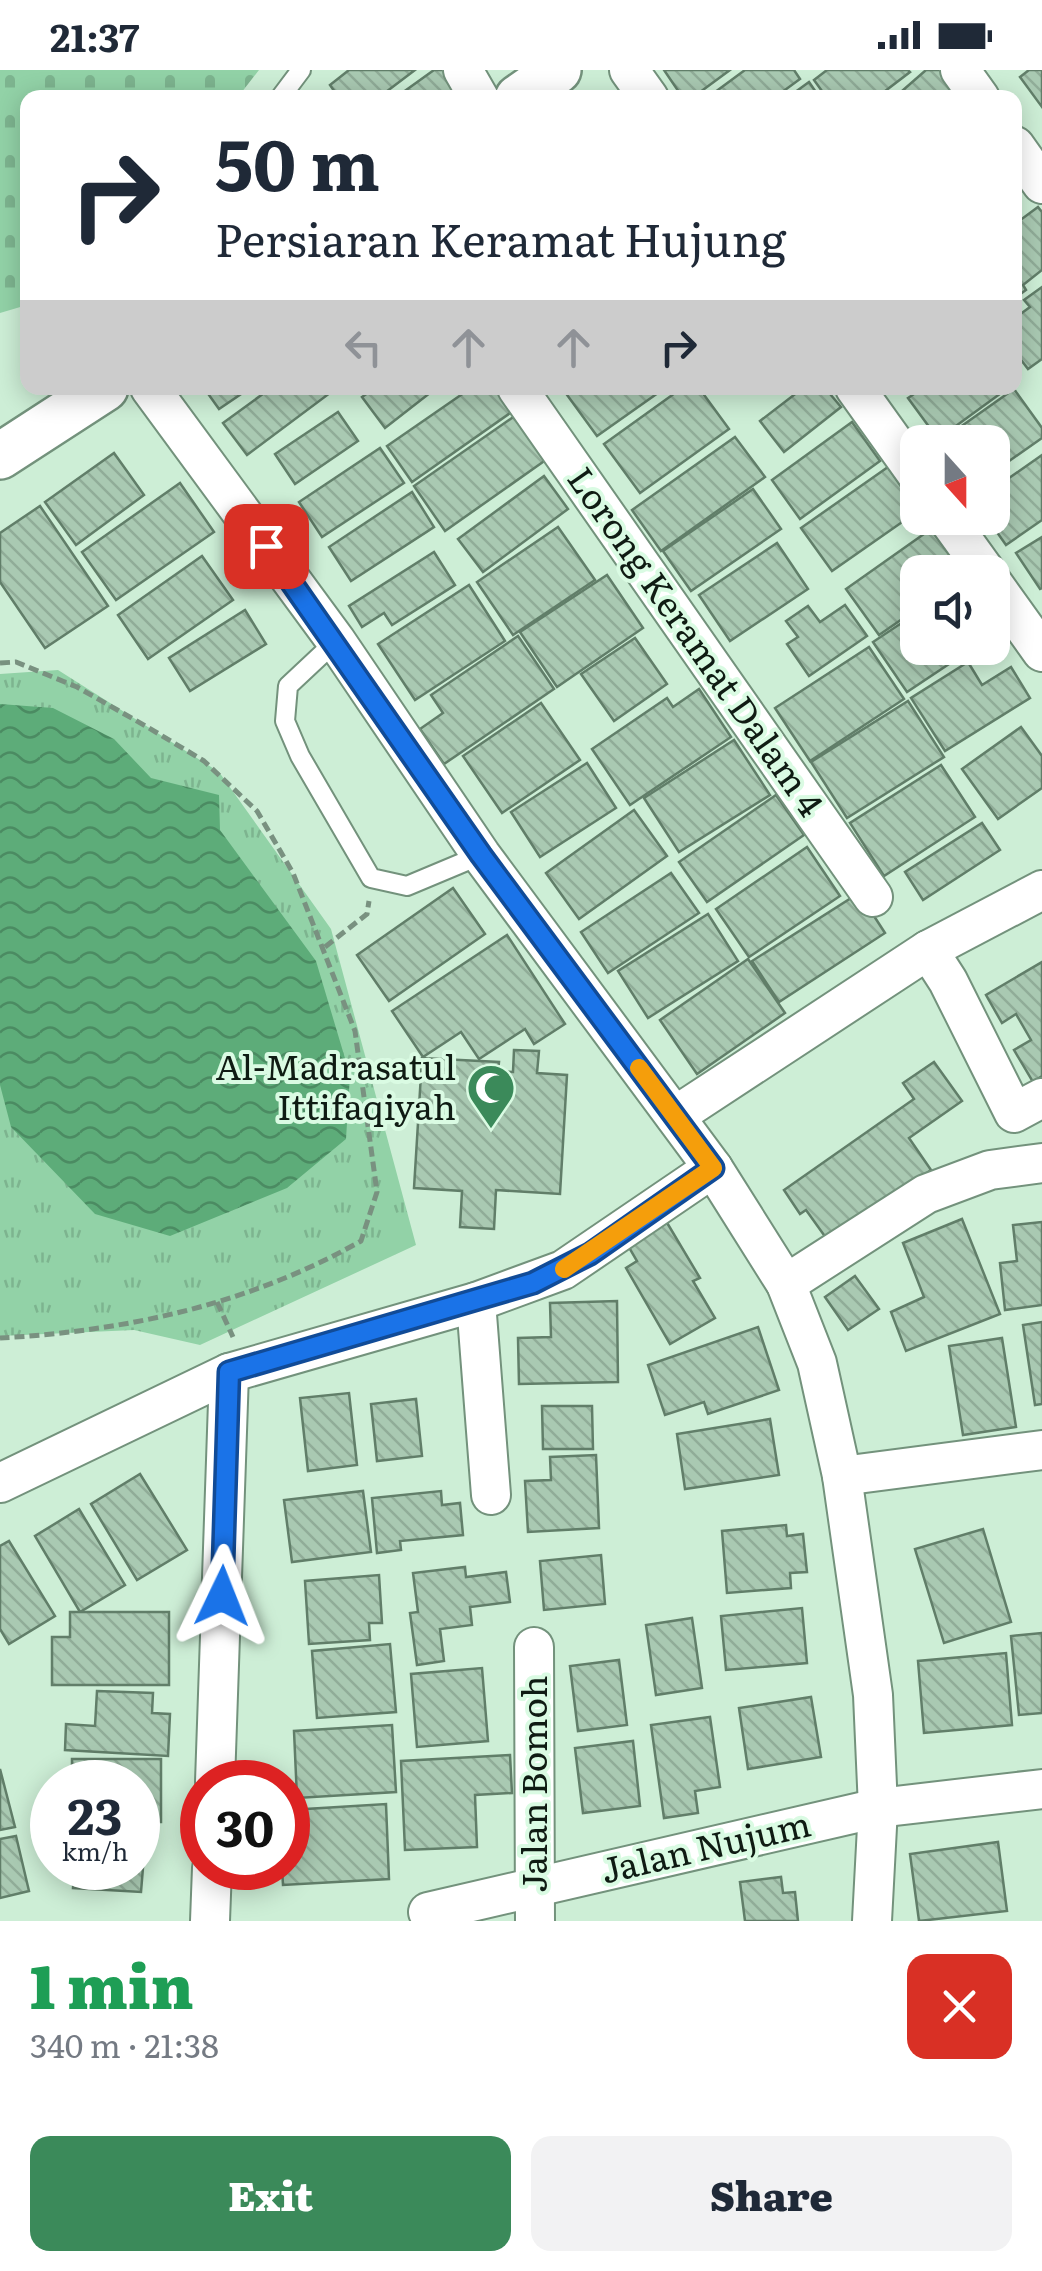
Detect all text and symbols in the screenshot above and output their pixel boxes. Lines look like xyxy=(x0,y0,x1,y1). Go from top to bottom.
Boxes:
text: 21:37 xyxy=(50,7,139,64)
text: 50 m xyxy=(215,109,380,213)
icon: right xyxy=(50,130,180,260)
text: Persiaran Keramat Hujung xyxy=(215,204,786,271)
icon: left xyxy=(336,320,391,375)
icon: ahead xyxy=(441,320,496,375)
icon: ahead xyxy=(546,320,601,375)
icon: right xyxy=(651,320,706,375)
north arrow xyxy=(900,425,1010,535)
map controls xyxy=(900,425,1010,665)
street label: Lorong Keramat Dalam 4 xyxy=(557,455,838,826)
pin xyxy=(224,504,309,589)
icon: arrive xyxy=(239,519,294,574)
button: sound xyxy=(900,555,1010,665)
place label: Al-Madrasatul Ittifaqiyah xyxy=(215,1039,456,1131)
mosque icon: Al-Madrasatul Ittifaqiyah xyxy=(465,1062,517,1130)
position arrow xyxy=(170,1544,274,1648)
street label: Jalan Bomoh xyxy=(506,1675,558,1893)
speed limit sign: 30 xyxy=(180,1760,310,1890)
text: 23 xyxy=(68,1776,122,1850)
street label: Jalan Nujum xyxy=(595,1796,815,1894)
text: km/h xyxy=(62,1832,128,1869)
text: 1 min xyxy=(30,1938,194,2027)
button: close xyxy=(907,1954,1012,2059)
text: 340 m · 21:38 xyxy=(30,2020,219,2068)
button: Exit xyxy=(30,2136,511,2251)
button: Share xyxy=(531,2136,1012,2251)

